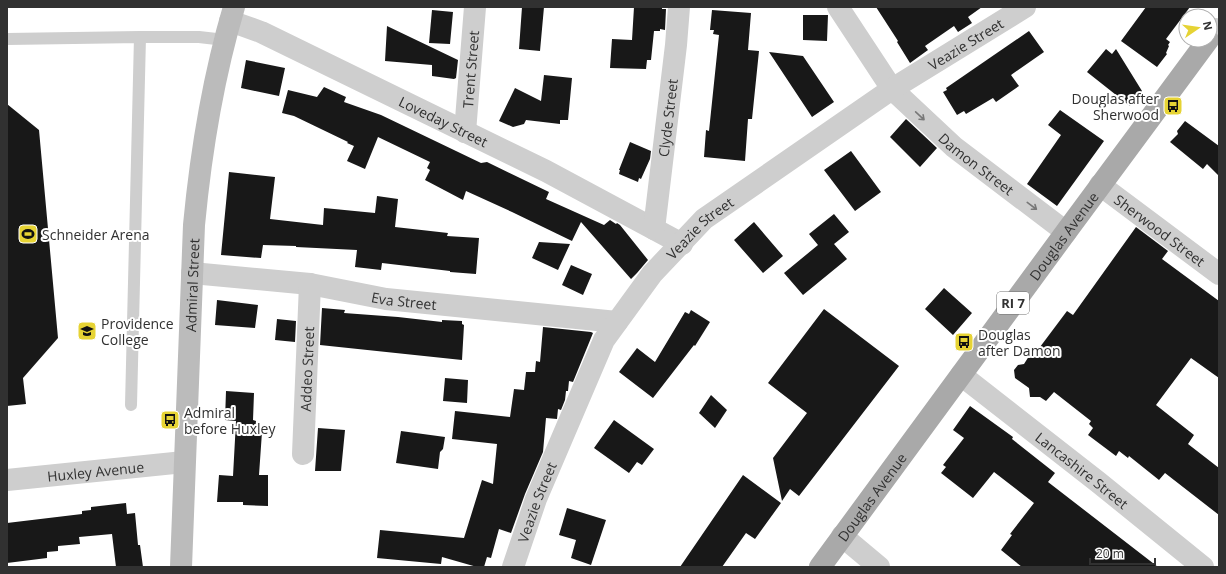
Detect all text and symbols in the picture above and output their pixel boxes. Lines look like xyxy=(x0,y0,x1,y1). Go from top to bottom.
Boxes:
north arrow xyxy=(1178,8,1218,48)
street label: Veazie Street xyxy=(924,13,1007,74)
text: N xyxy=(1200,20,1217,32)
street label: Trent Street xyxy=(457,30,483,109)
street label: Clyde Street xyxy=(653,78,681,158)
place label: Douglas after Sherwood xyxy=(1072,89,1159,124)
street label: Loveday Street xyxy=(396,91,491,151)
bus stop icon: Douglas after Sherwood xyxy=(1162,95,1184,117)
one-way arrow xyxy=(915,111,925,120)
street label: Damon Street xyxy=(935,128,1018,199)
street label: Douglas Avenue xyxy=(1024,188,1102,284)
street label: Sherwood Street xyxy=(1111,190,1209,270)
street label: Veazie Street xyxy=(662,192,737,263)
one-way arrow xyxy=(1026,202,1037,210)
sports icon: Schneider Arena xyxy=(17,223,39,245)
place label: Schneider Arena xyxy=(42,225,150,244)
street label: Admiral Street xyxy=(180,238,203,332)
street label: Eva Street xyxy=(370,287,437,313)
road number: RI 7 xyxy=(997,292,1029,314)
place label: Providence College xyxy=(101,314,174,349)
school or university icon: Providence College xyxy=(76,320,98,342)
place label: Douglas after Damon xyxy=(978,325,1061,360)
street label: Addeo Street xyxy=(295,326,318,412)
bus stop icon: Douglas after Damon xyxy=(953,331,975,353)
place label: Admiral before Huxley xyxy=(184,403,276,438)
bus stop icon: Admiral before Huxley xyxy=(159,409,181,431)
street label: Lancashire Street xyxy=(1032,427,1133,513)
street label: Douglas Avenue xyxy=(833,449,910,545)
street label: Huxley Avenue xyxy=(46,457,145,485)
street label: Veazie Street xyxy=(513,459,560,545)
scale bar xyxy=(1090,540,1155,566)
text: 20 m xyxy=(1096,545,1124,562)

